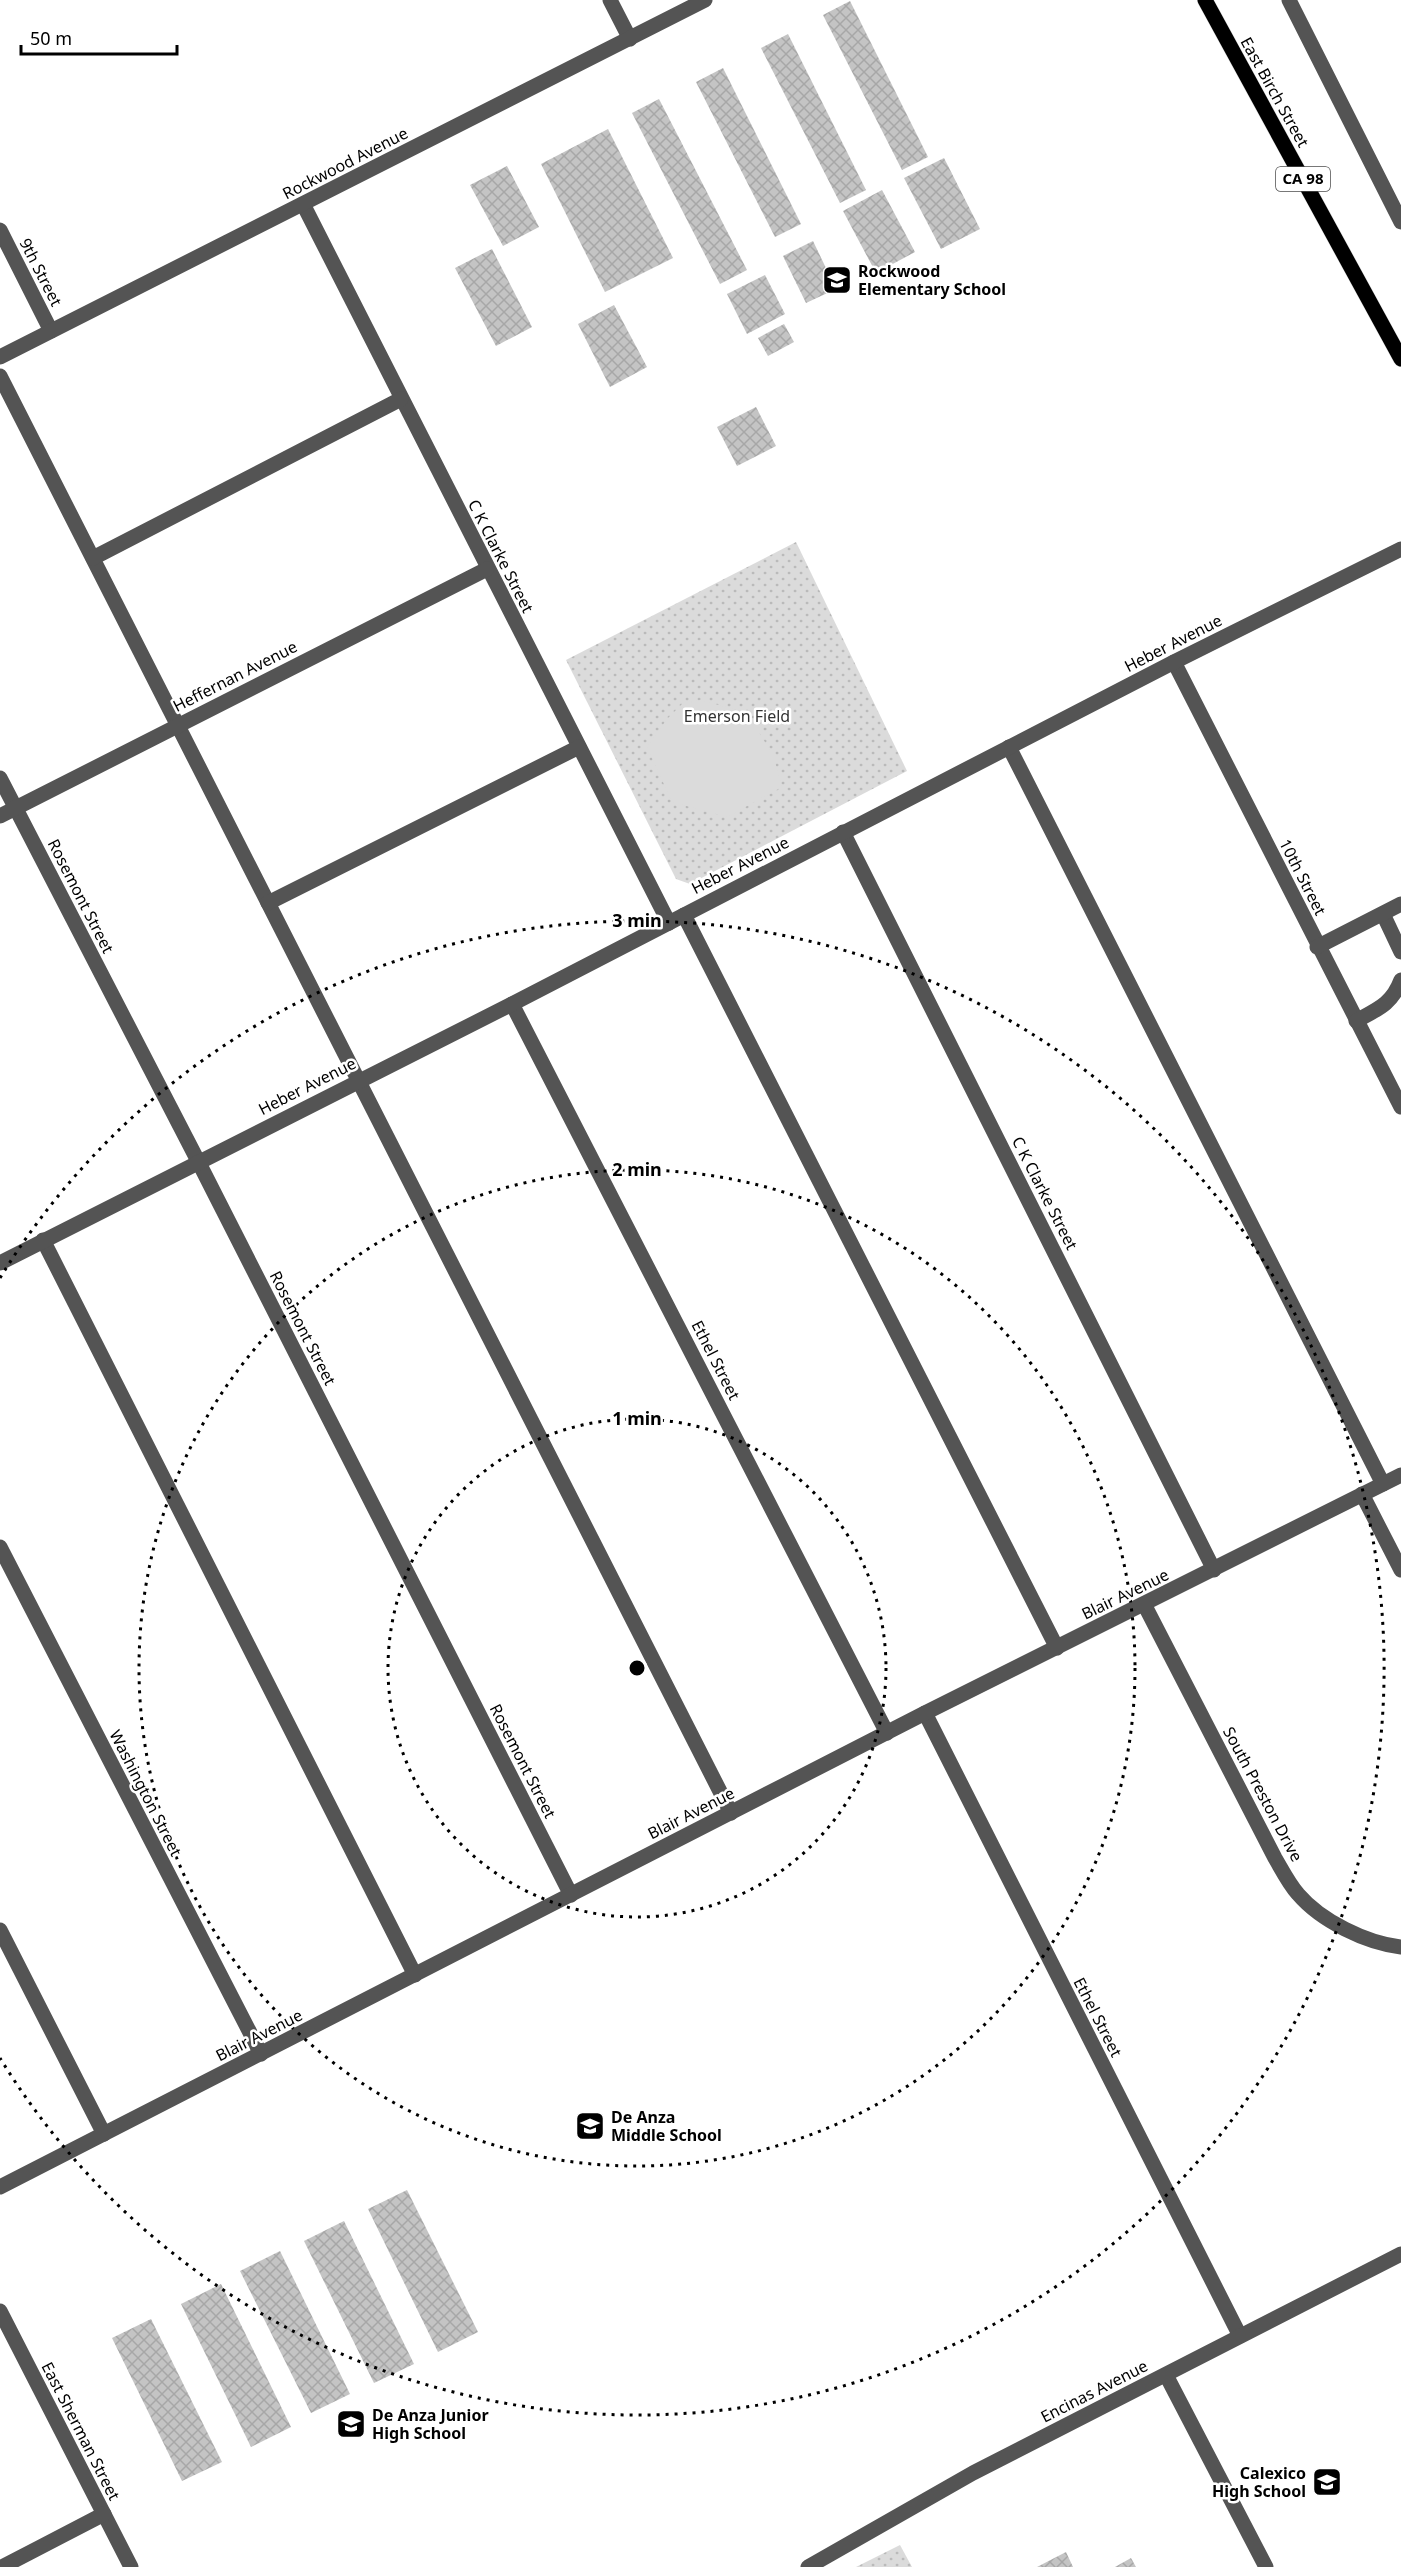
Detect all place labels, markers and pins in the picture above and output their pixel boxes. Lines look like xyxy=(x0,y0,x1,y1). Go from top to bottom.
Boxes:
place label: Rockwood Elementary School xyxy=(858,260,1006,300)
school or university icon: Rockwood Elementary School xyxy=(821,264,853,296)
centre of rings xyxy=(627,1658,647,1678)
place label: De Anza Middle School xyxy=(611,2106,722,2146)
school or university icon: De Anza Middle School xyxy=(574,2110,606,2142)
place label: De Anza Junior High School xyxy=(372,2404,489,2444)
school or university icon: De Anza Junior High School xyxy=(335,2408,367,2440)
place label: Calexico High School xyxy=(1212,2462,1306,2502)
school or university icon: Calexico High School xyxy=(1311,2466,1343,2498)

